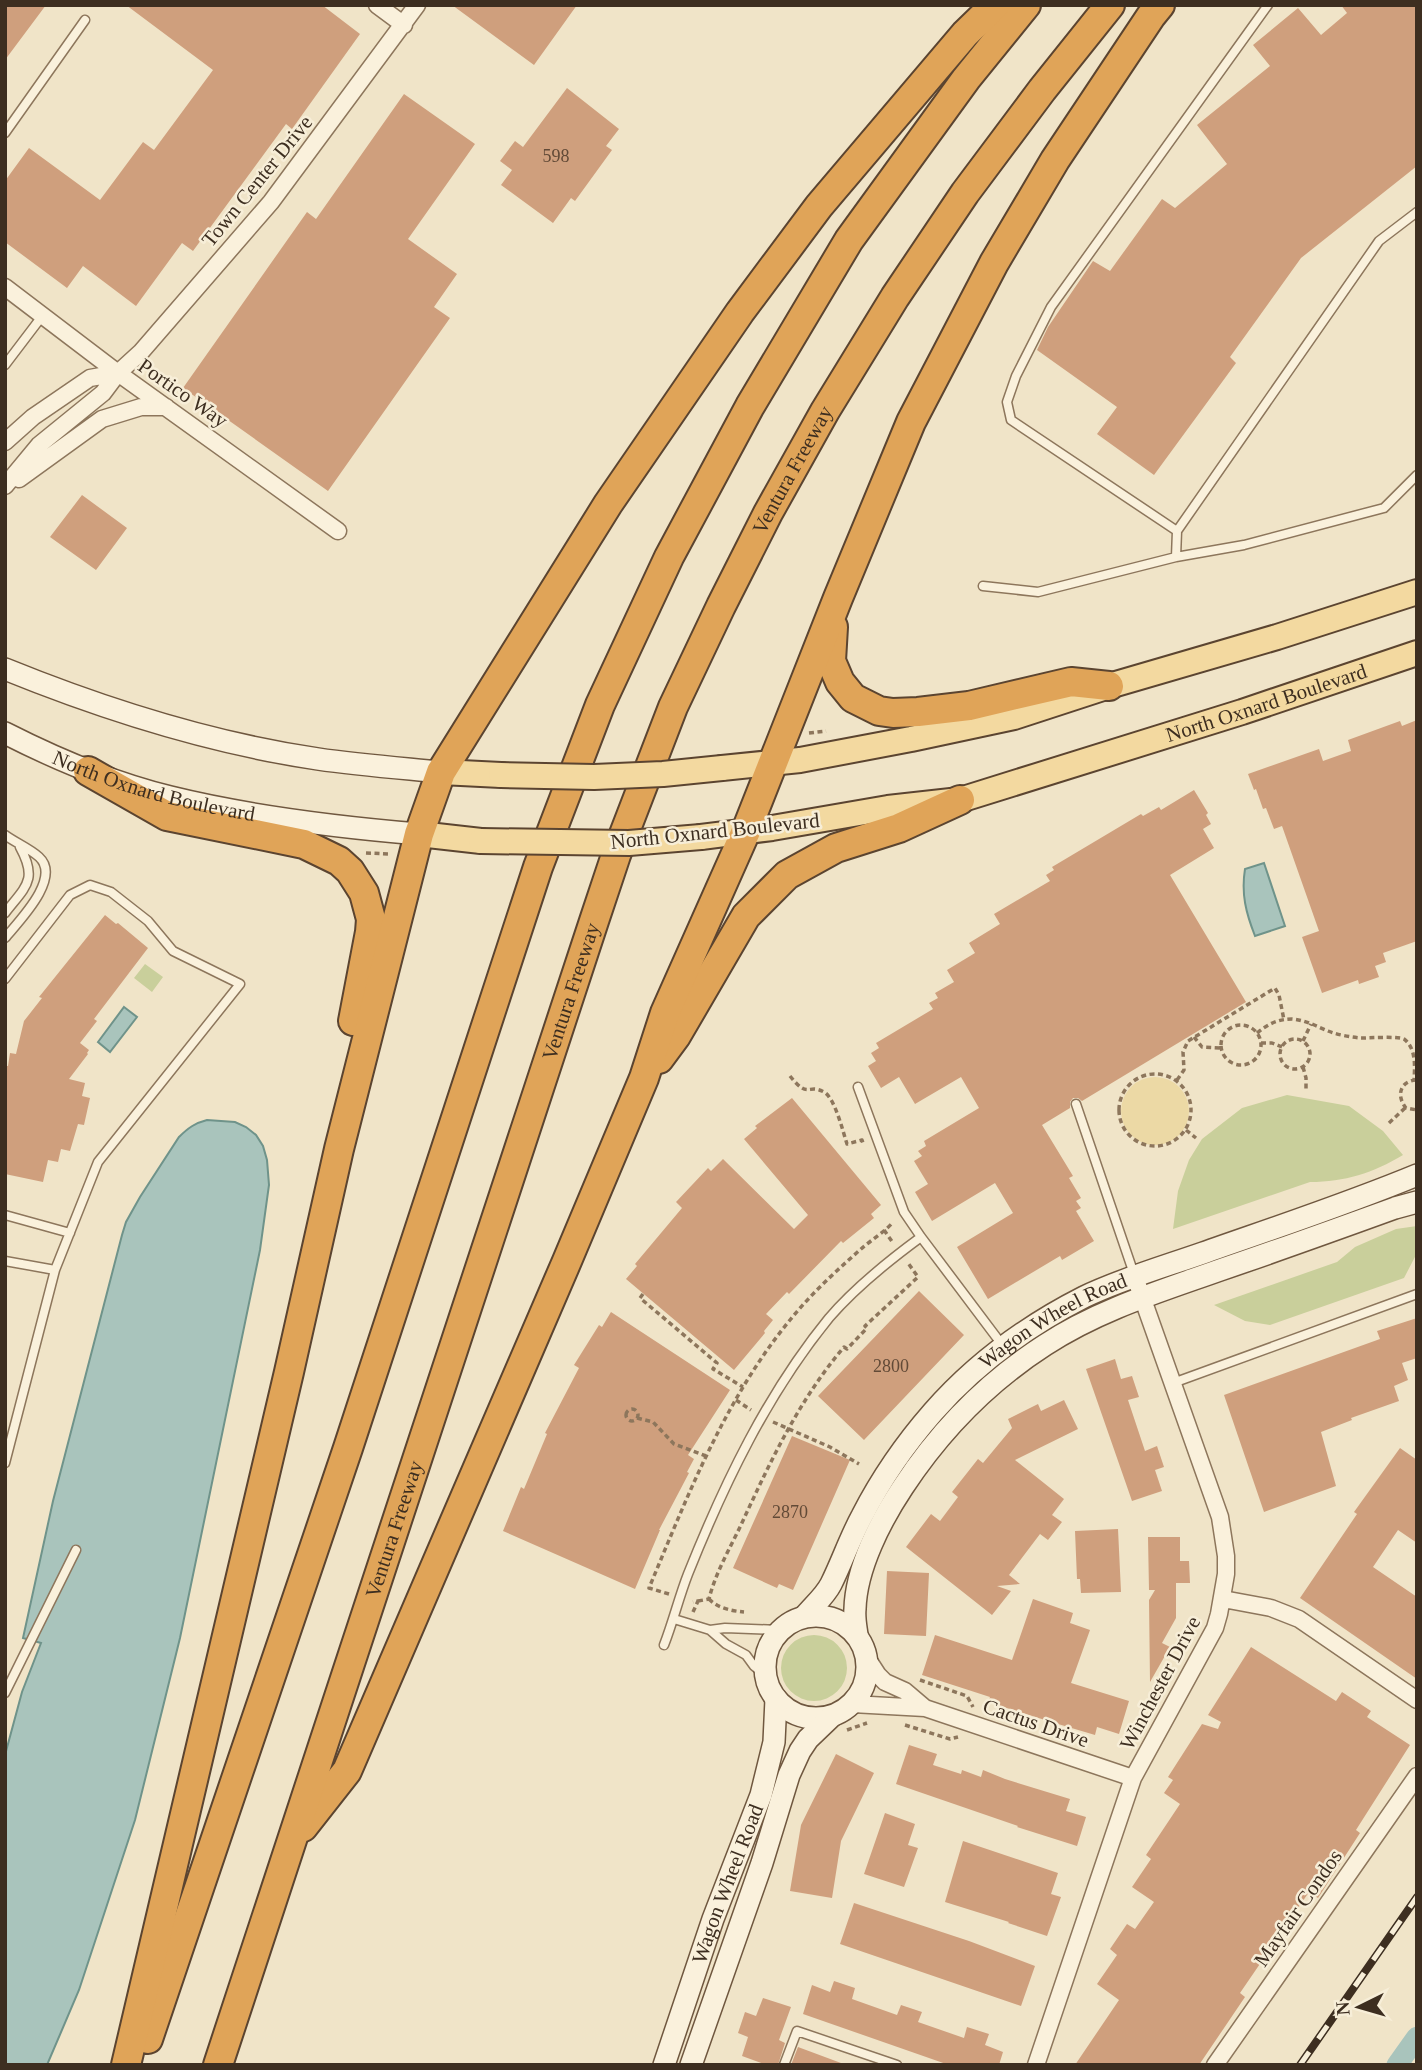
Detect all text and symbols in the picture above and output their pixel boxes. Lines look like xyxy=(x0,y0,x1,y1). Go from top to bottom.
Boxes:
street label: Town Center Drive xyxy=(197,111,317,251)
house number: 598 xyxy=(543,146,570,166)
street label: Portico Way xyxy=(134,353,233,433)
street label: Ventura Freeway xyxy=(747,401,838,538)
street label: North Oxnard Boulevard xyxy=(1163,659,1370,747)
street label: North Oxnard Boulevard xyxy=(49,745,257,826)
street label: North Oxnard Boulevard xyxy=(609,808,821,854)
street label: Ventura Freeway xyxy=(537,919,605,1063)
street label: Wagon Wheel Road xyxy=(974,1268,1131,1374)
house number: 2800 xyxy=(873,1356,909,1376)
street label: Ventura Freeway xyxy=(360,1457,428,1601)
house number: 2870 xyxy=(772,1502,808,1522)
street label: Winchester Drive xyxy=(1115,1612,1205,1754)
street label: Cactus Drive xyxy=(980,1694,1092,1752)
street label: Wagon Wheel Road xyxy=(687,1800,768,1967)
street label: Mayfair Condos xyxy=(1249,1845,1347,1971)
north arrow xyxy=(1324,1972,1394,2042)
text: N xyxy=(1331,2000,1354,2016)

